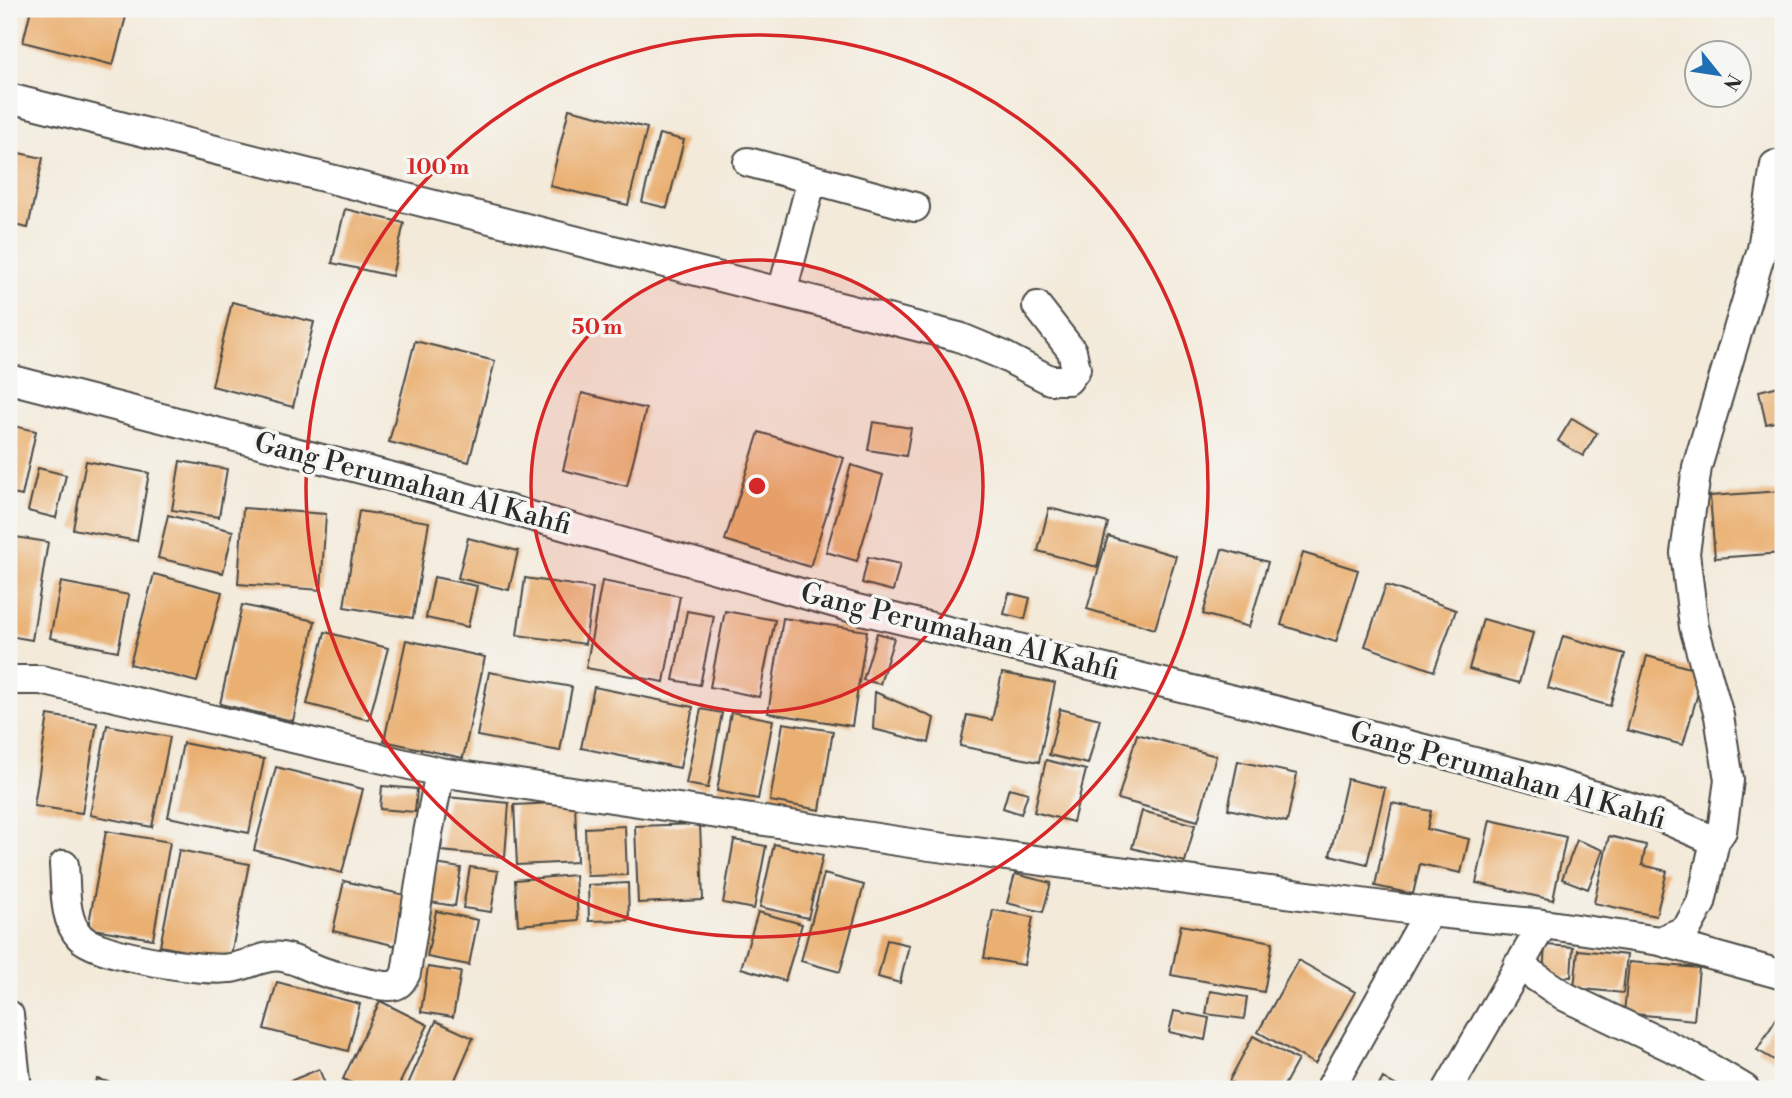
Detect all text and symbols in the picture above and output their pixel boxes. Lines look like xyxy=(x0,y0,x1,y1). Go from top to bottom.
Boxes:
north arrow xyxy=(1684,38,1754,108)
text: N xyxy=(1718,69,1746,95)
text: 100 m xyxy=(407,155,469,181)
text: 50 m xyxy=(572,315,622,341)
street label: Gang Perumahan Al Kahfi xyxy=(251,425,575,543)
centre of rings xyxy=(745,474,769,498)
street label: Gang Perumahan Al Kahfi xyxy=(797,575,1123,689)
street label: Gang Perumahan Al Kahfi xyxy=(1346,714,1670,838)

